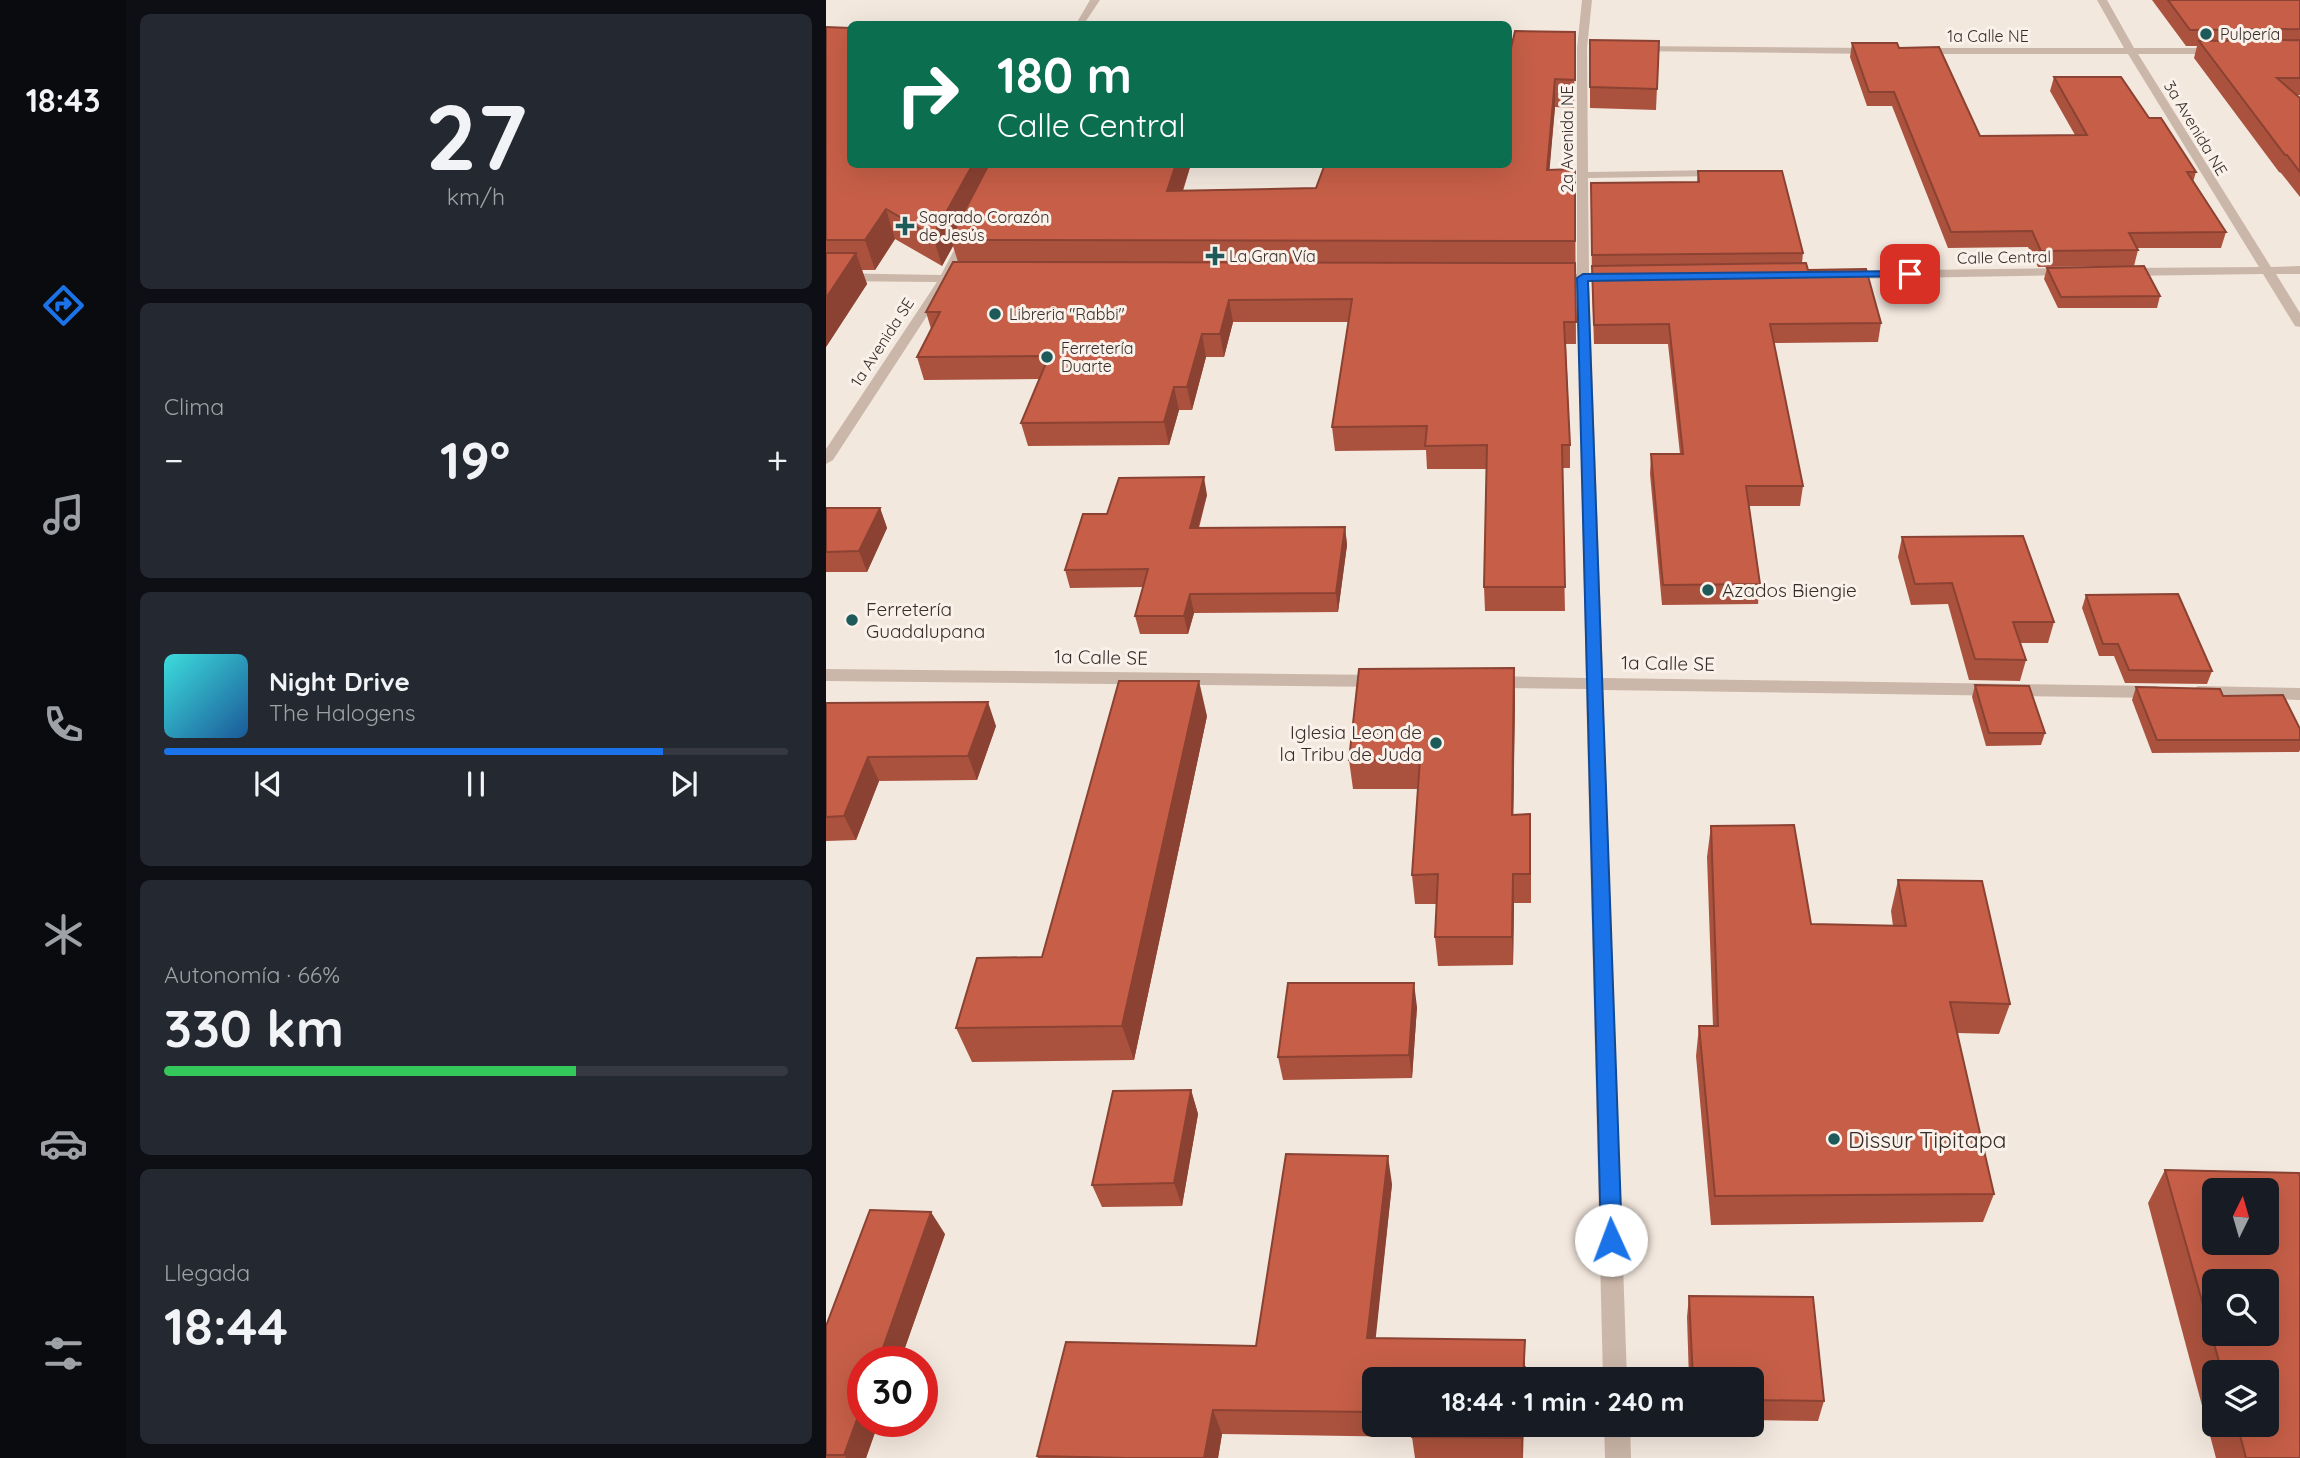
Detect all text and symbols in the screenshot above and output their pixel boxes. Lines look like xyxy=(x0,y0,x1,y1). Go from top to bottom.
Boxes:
place label: Pulpería xyxy=(2220,24,2280,44)
street label: 1a Calle NE xyxy=(1947,26,2029,46)
marker: Pulpería xyxy=(2198,26,2214,42)
text: 180 m xyxy=(997,44,1132,105)
icon: right xyxy=(882,49,973,140)
street label: 3a Avenida NE xyxy=(2160,77,2232,179)
text: 27 xyxy=(425,79,527,193)
text: 18:43 xyxy=(26,80,100,120)
street label: 2a Avenida NE xyxy=(1557,85,1577,193)
text: Calle Central xyxy=(997,105,1186,145)
text: km/h xyxy=(447,182,505,211)
place label: Sagrado Corazón de Jesús xyxy=(919,207,1049,245)
marker: Sagrado Corazón de Jesús xyxy=(897,218,913,234)
pin xyxy=(1880,244,1940,304)
place label: La Gran Vía xyxy=(1229,246,1316,266)
street label: Calle Central xyxy=(1957,246,2051,268)
marker: La Gran Vía xyxy=(1207,248,1223,264)
icon: arrive xyxy=(1891,255,1929,293)
icon: directions xyxy=(39,281,88,330)
street label: 1a Avenida SE xyxy=(846,294,918,390)
place label: Libreria "Rabbi" xyxy=(1009,304,1125,324)
marker: Libreria "Rabbi" xyxy=(987,306,1003,322)
place label: Ferretería Duarte xyxy=(1061,338,1134,376)
marker: Ferretería Duarte xyxy=(1039,349,1055,365)
text: Clima xyxy=(164,392,224,421)
text: 19° xyxy=(440,427,510,492)
text: − xyxy=(164,436,184,484)
text: + xyxy=(767,436,788,484)
icon: music xyxy=(39,490,88,539)
place label: Azados Biengie xyxy=(1722,578,1857,602)
marker: Azados Biengie xyxy=(1700,582,1716,598)
place label: Ferretería Guadalupana xyxy=(866,597,985,643)
marker: Ferretería Guadalupana xyxy=(844,612,860,628)
street label: 1a Calle SE xyxy=(1054,644,1148,670)
street label: 1a Calle SE xyxy=(1621,650,1715,676)
text: Night Drive xyxy=(269,665,410,698)
text: The Halogens xyxy=(269,698,416,727)
icon: phone xyxy=(39,700,88,749)
place label: Iglesia Leon de la Tribu de Juda xyxy=(1280,720,1422,766)
marker: Iglesia Leon de la Tribu de Juda xyxy=(1428,735,1444,751)
icon: previous xyxy=(249,765,287,803)
icon: pause xyxy=(457,765,495,803)
icon: next xyxy=(665,765,703,803)
icon: climate xyxy=(39,910,88,959)
text: Autonomía · 66% xyxy=(164,960,340,989)
text: 330 km xyxy=(164,995,344,1060)
icon: car xyxy=(39,1119,88,1168)
place label: Dissur Tipitapa xyxy=(1848,1125,2007,1154)
marker: Dissur Tipitapa xyxy=(1826,1131,1842,1147)
north arrow xyxy=(2202,1178,2278,1255)
map controls xyxy=(2202,1178,2279,1437)
position arrow xyxy=(1574,1203,1648,1277)
text: Llegada xyxy=(164,1258,250,1287)
button: search xyxy=(2202,1269,2279,1346)
text: 18:44 xyxy=(164,1293,288,1358)
icon: filters xyxy=(39,1329,88,1378)
speed limit sign: 30 xyxy=(847,1346,938,1437)
button: layers xyxy=(2202,1360,2279,1437)
text: 18:44 · 1 min · 240 m xyxy=(1442,1385,1685,1418)

